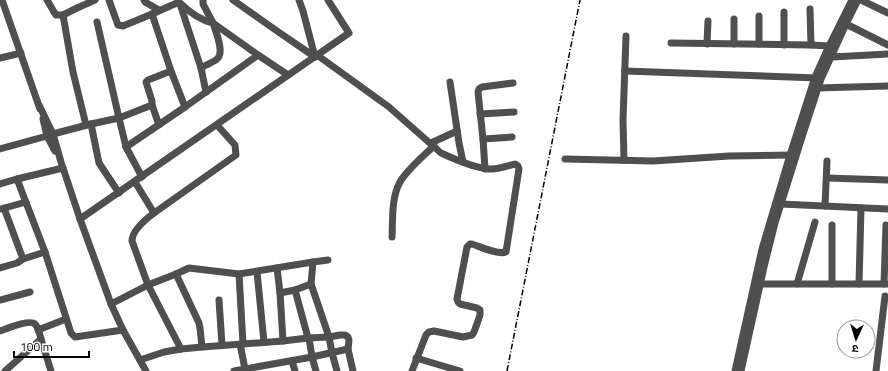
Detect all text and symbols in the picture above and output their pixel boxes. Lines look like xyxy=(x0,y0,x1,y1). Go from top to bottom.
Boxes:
north arrow xyxy=(836,319,876,359)
scale bar xyxy=(14,333,89,359)
text: 100 m xyxy=(20,337,53,356)
text: उ xyxy=(851,341,859,357)

